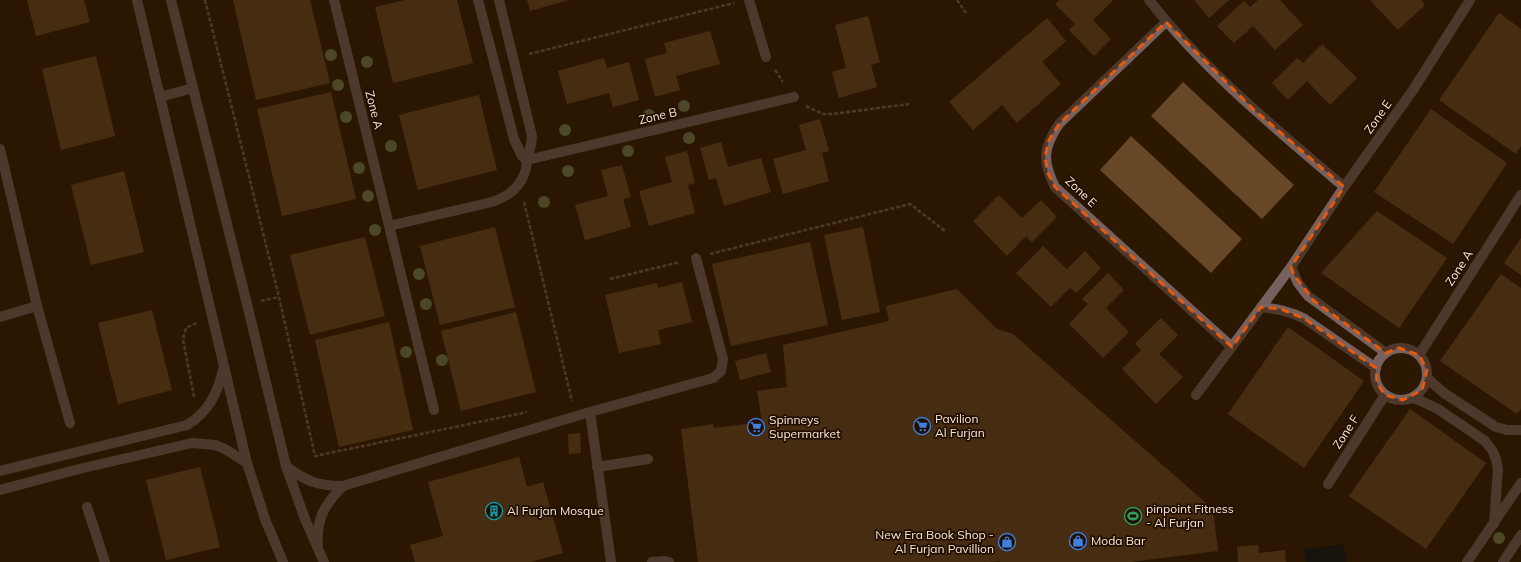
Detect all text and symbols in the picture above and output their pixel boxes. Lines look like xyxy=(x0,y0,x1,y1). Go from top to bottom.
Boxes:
street label: Zone A xyxy=(362,89,387,131)
street label: Zone E xyxy=(1361,97,1395,136)
street label: Zone B xyxy=(637,104,678,127)
street label: Zone E xyxy=(1062,173,1100,210)
street label: Zone A xyxy=(1442,247,1476,288)
place label: Pavilion Al Furjan xyxy=(935,411,985,440)
place label: Spinneys Supermarket xyxy=(769,412,840,441)
street label: Zone F xyxy=(1329,412,1362,451)
supermarket icon: Pavilion Al Furjan xyxy=(912,416,932,436)
supermarket icon: Spinneys Supermarket xyxy=(746,417,766,437)
building icon: Al Furjan Mosque xyxy=(484,501,504,521)
place label: pinpoint Fitness - Al Furjan xyxy=(1146,501,1234,530)
place label: Al Furjan Mosque xyxy=(507,503,604,518)
sports icon: pinpoint Fitness - Al Furjan xyxy=(1123,506,1143,526)
place label: New Era Book Shop - Al Furjan Pavillion xyxy=(875,527,994,556)
shop icon: Moda Bar xyxy=(1068,531,1088,551)
shop icon: New Era Book Shop - Al Furjan Pavillion xyxy=(997,532,1017,552)
place label: Moda Bar xyxy=(1091,533,1146,548)

